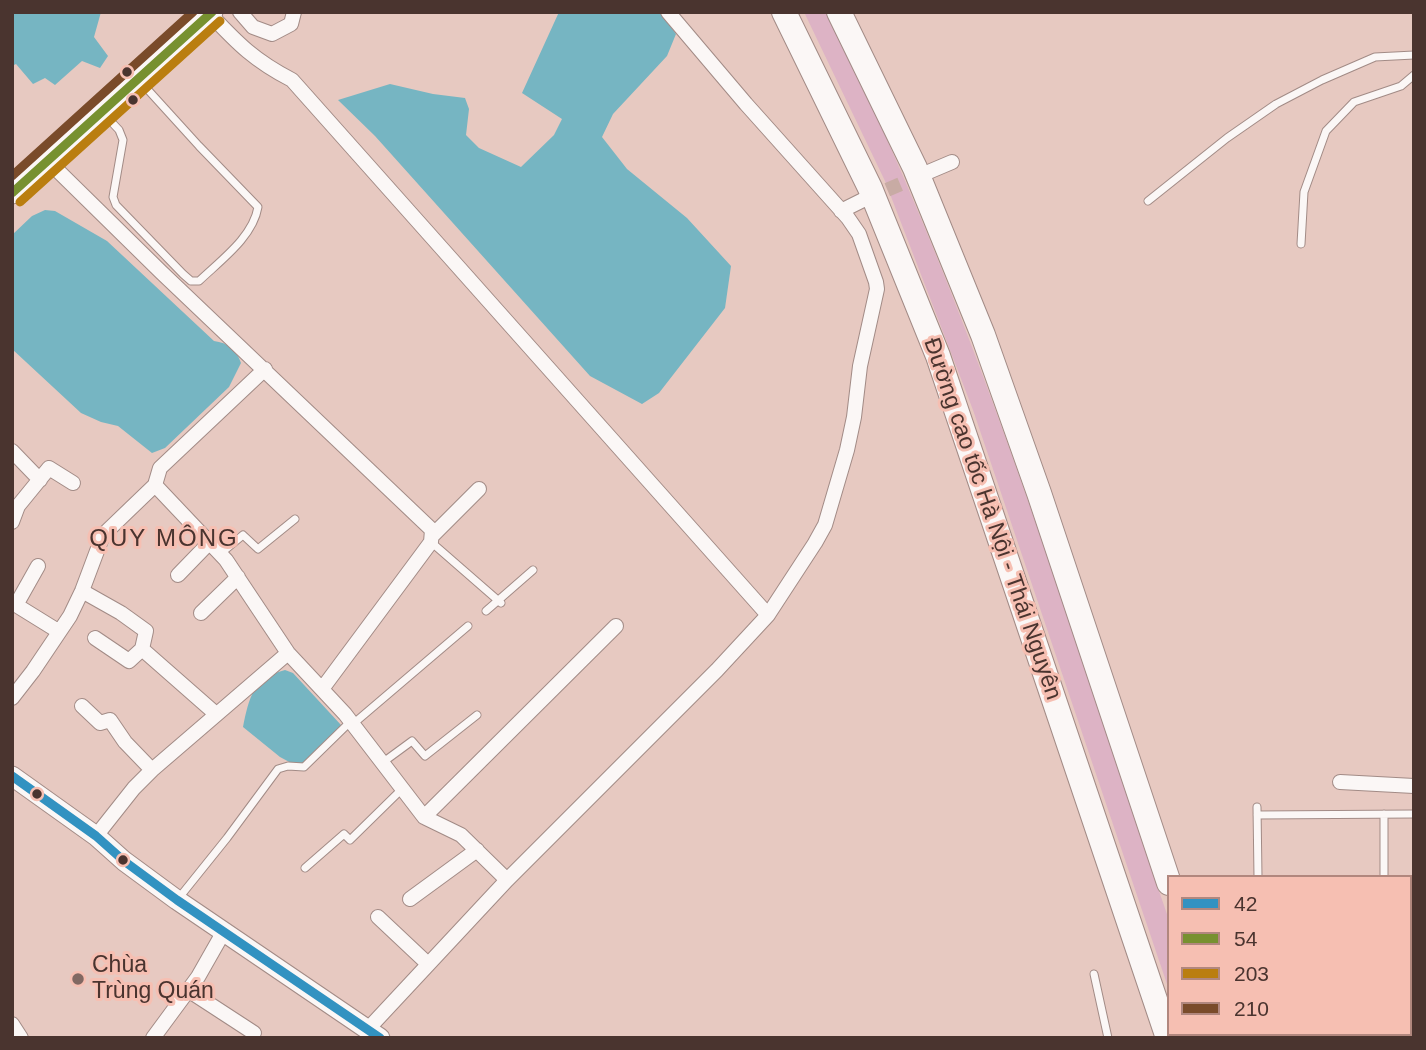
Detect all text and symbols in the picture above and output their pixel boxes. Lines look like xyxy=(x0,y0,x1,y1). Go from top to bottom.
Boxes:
unlabelled marker xyxy=(120,65,134,79)
unlabelled marker xyxy=(126,93,140,107)
street label: Đường cao tốc Hà Nội - Thái Nguyên xyxy=(917,335,1067,703)
district label: QUY MÔNG xyxy=(90,525,238,553)
unlabelled marker xyxy=(30,787,44,801)
unlabelled marker xyxy=(116,853,130,867)
legend xyxy=(1167,875,1412,1036)
text: 42 xyxy=(1234,892,1257,915)
text: 54 xyxy=(1234,927,1257,950)
place label: Chùa Trùng Quán xyxy=(92,952,214,1006)
text: 203 xyxy=(1234,962,1269,985)
marker: Chùa Trùng Quán xyxy=(70,971,86,987)
text: 210 xyxy=(1234,997,1269,1020)

